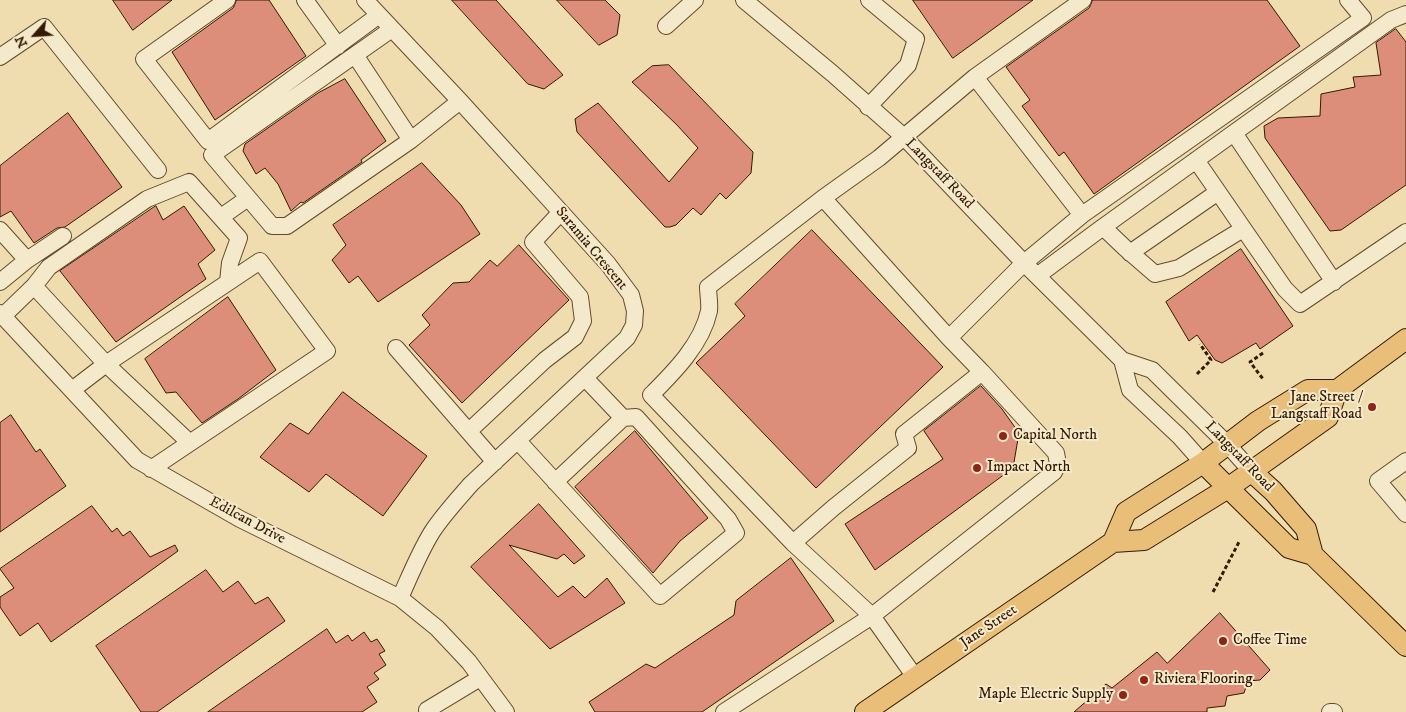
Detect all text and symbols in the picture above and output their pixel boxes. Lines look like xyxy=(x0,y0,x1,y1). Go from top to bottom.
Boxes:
north arrow xyxy=(10,10,60,60)
text: N xyxy=(11,32,32,51)
street label: Langstaff Road xyxy=(901,135,977,213)
street label: Saramia Crescent xyxy=(551,204,631,294)
place label: Jane Street / Langstaff Road xyxy=(1271,389,1362,424)
marker: Jane Street / Langstaff Road xyxy=(1366,401,1378,413)
street label: Langstaff Road xyxy=(1201,418,1277,496)
place label: Capital North xyxy=(1013,427,1097,445)
marker: Capital North xyxy=(997,430,1009,442)
place label: Impact North xyxy=(987,459,1070,477)
marker: Impact North xyxy=(971,462,983,474)
street label: Edilcan Drive xyxy=(206,493,288,549)
street label: Jane Street xyxy=(957,601,1021,653)
place label: Coffee Time xyxy=(1233,632,1307,650)
marker: Coffee Time xyxy=(1217,635,1229,647)
place label: Riviera Flooring xyxy=(1154,671,1252,689)
marker: Riviera Flooring xyxy=(1138,674,1150,686)
place label: Maple Electric Supply xyxy=(978,686,1113,704)
marker: Maple Electric Supply xyxy=(1117,689,1129,701)

